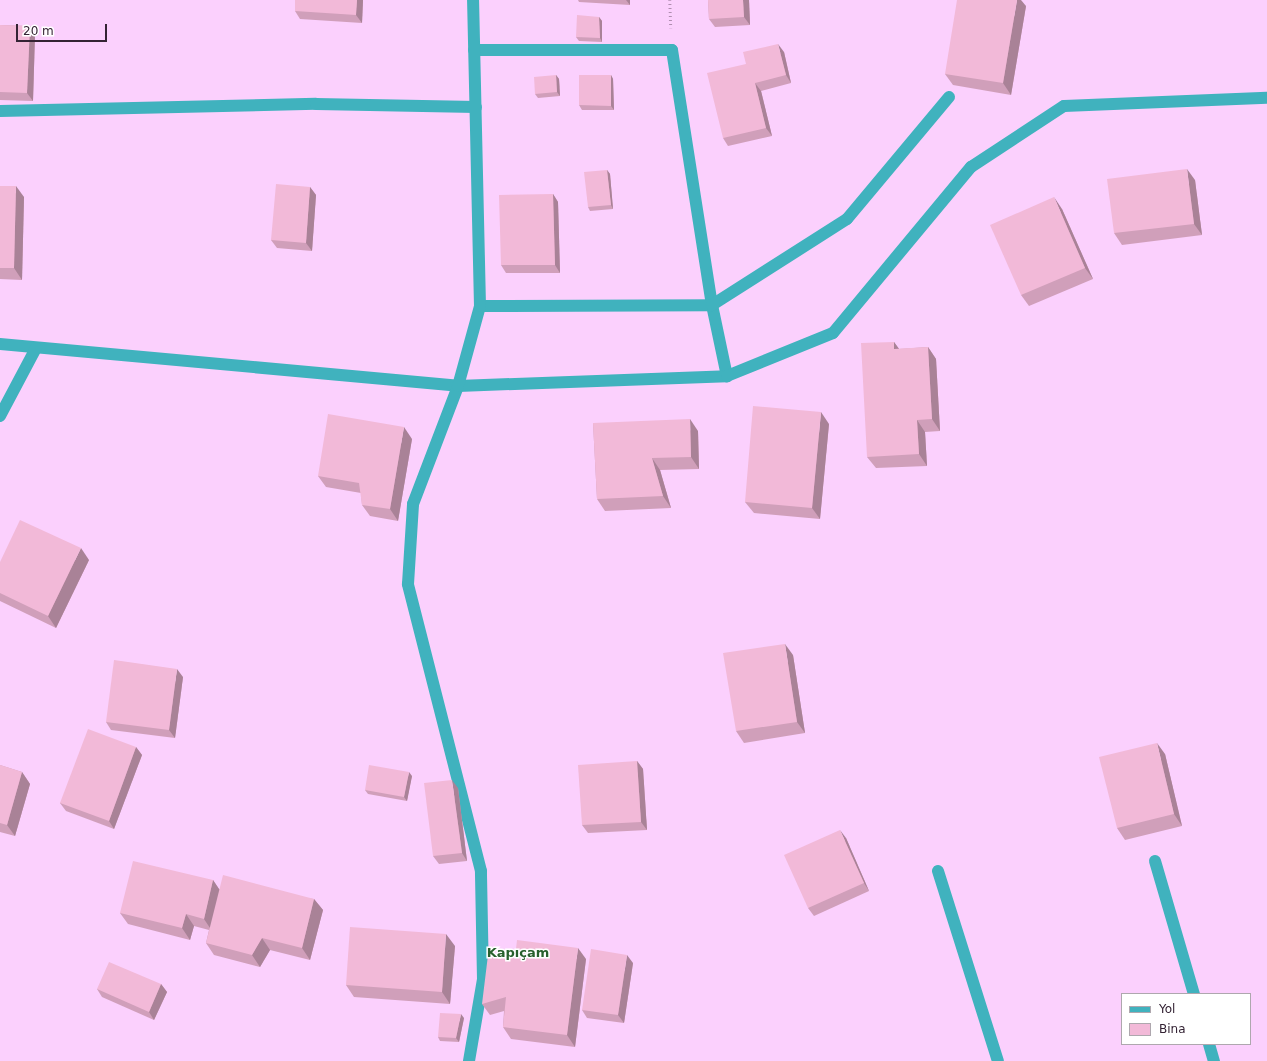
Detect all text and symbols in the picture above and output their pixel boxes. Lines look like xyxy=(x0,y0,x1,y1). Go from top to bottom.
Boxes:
scale bar xyxy=(18,16,109,42)
text: 20 m xyxy=(23,24,54,38)
district label: Kapıçam xyxy=(487,945,549,961)
legend xyxy=(1121,993,1251,1045)
text: Yol xyxy=(1159,1002,1175,1016)
text: Bina xyxy=(1159,1022,1186,1036)

